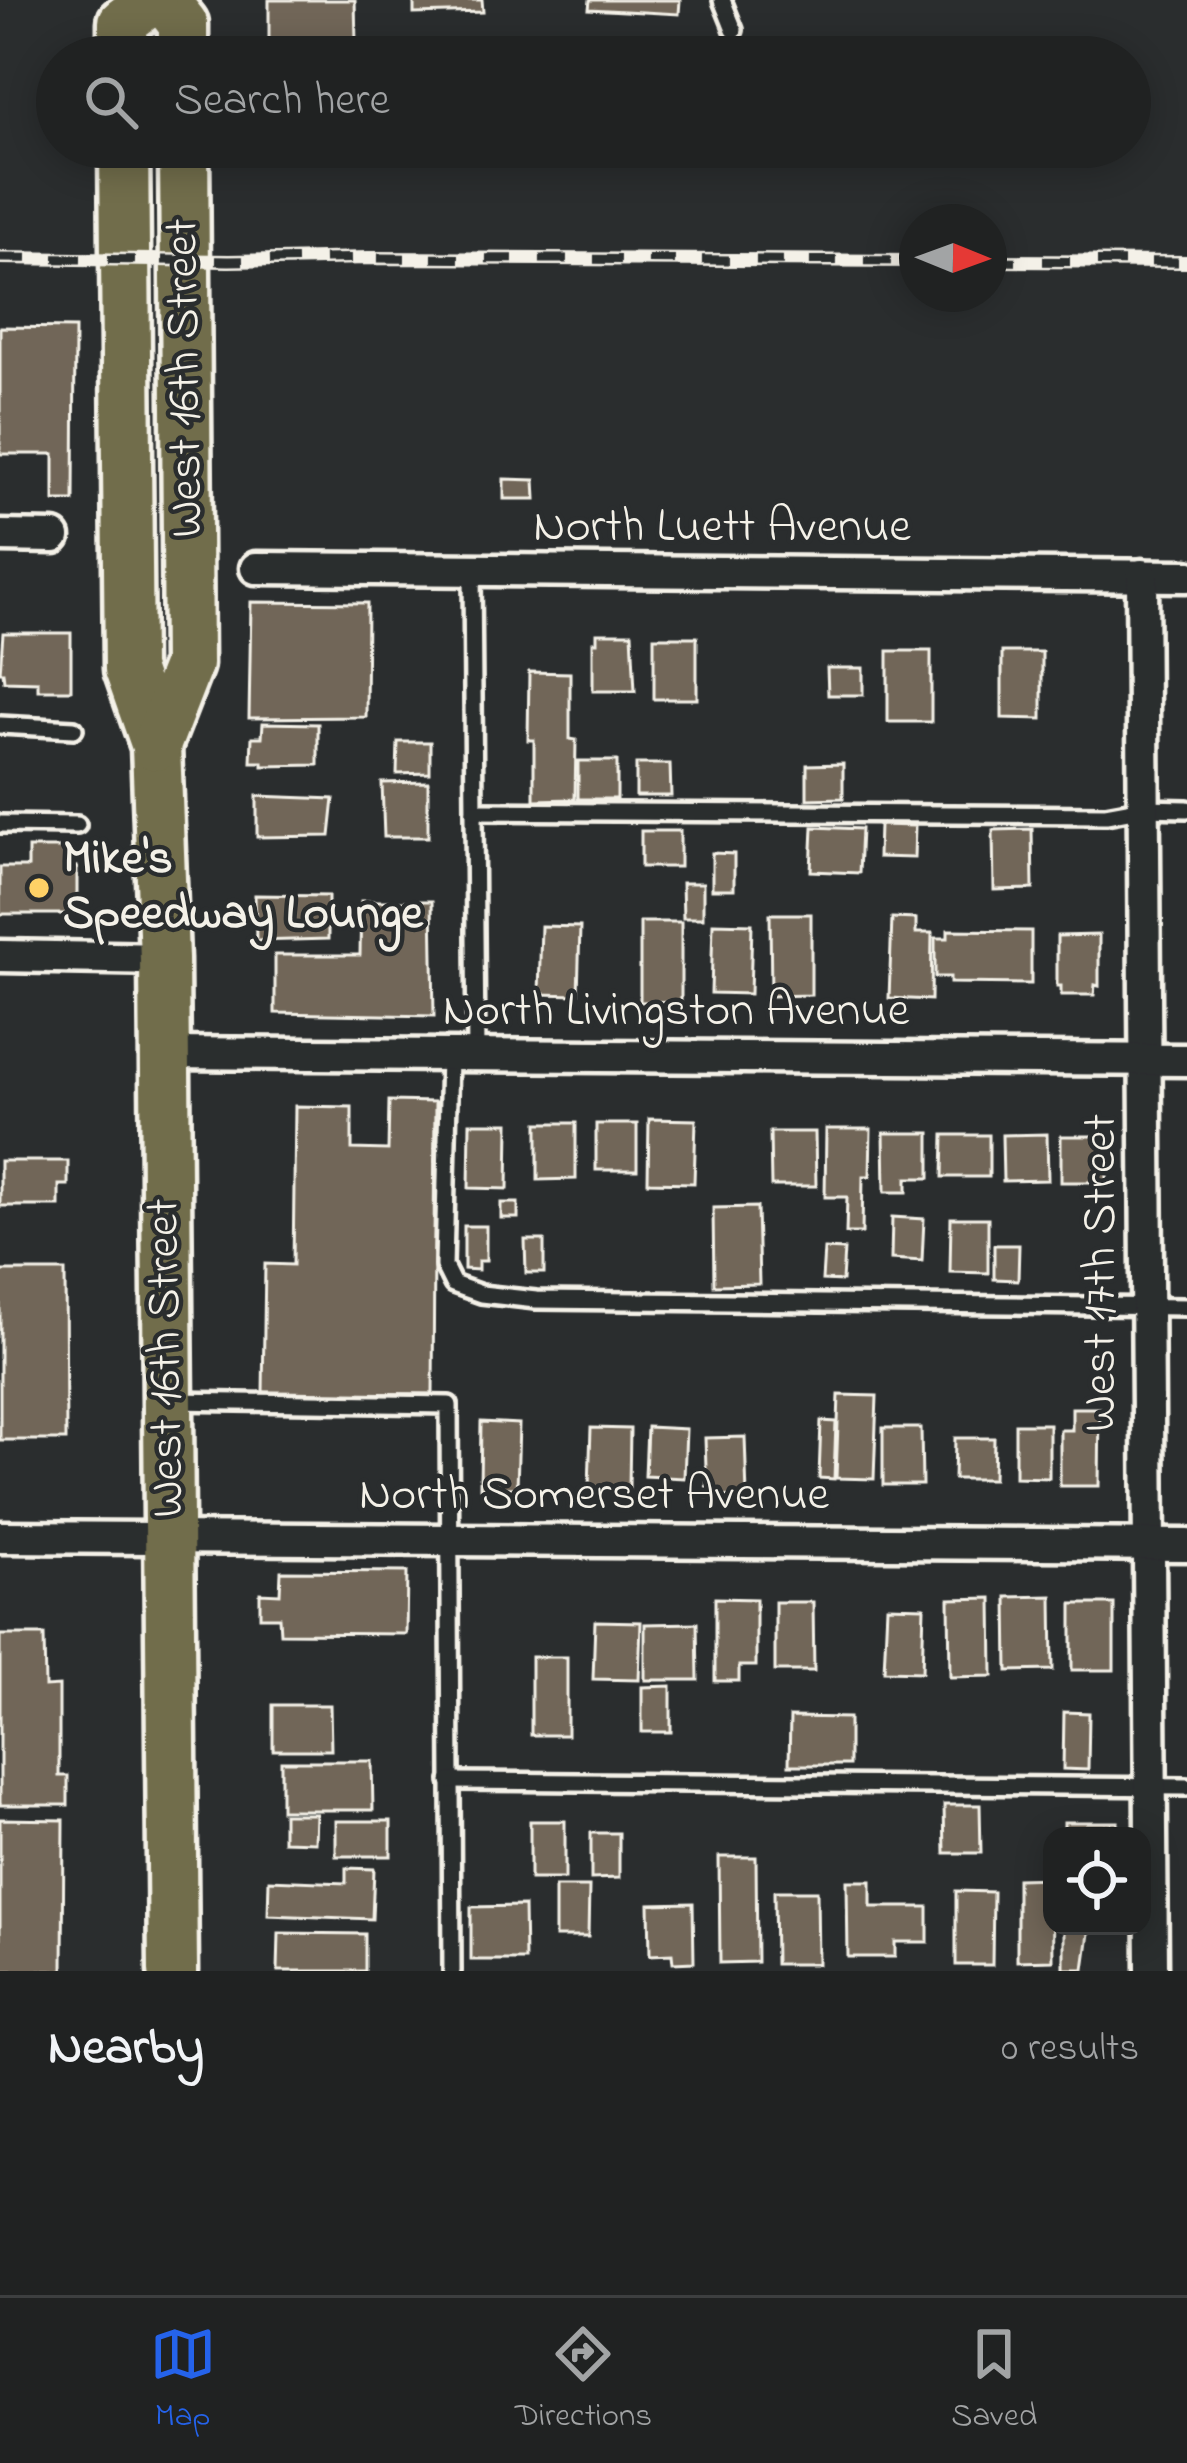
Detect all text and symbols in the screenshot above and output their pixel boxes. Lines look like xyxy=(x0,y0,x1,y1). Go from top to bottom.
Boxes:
search box xyxy=(36,36,1151,168)
icon: search xyxy=(78,69,144,135)
text: Search here xyxy=(174,69,390,135)
north arrow xyxy=(899,204,1007,312)
street label: West 16th Street xyxy=(148,218,224,538)
street label: North Luett Avenue xyxy=(533,493,911,563)
place label: Mike's Speedway Lounge xyxy=(63,825,424,952)
marker: Mike's Speedway Lounge xyxy=(26,875,52,901)
street label: North Livingston Avenue xyxy=(443,977,910,1048)
street label: West 17th Street xyxy=(1067,1114,1137,1432)
street label: West 16th Street xyxy=(129,1198,205,1518)
street label: North Somerset Avenue xyxy=(359,1461,830,1531)
map controls xyxy=(1043,1827,1151,1935)
button: locate xyxy=(1043,1827,1151,1935)
text: Nearby xyxy=(48,2012,204,2087)
text: 0 results xyxy=(1001,2021,1139,2078)
tab: Map xyxy=(150,2321,216,2441)
tab: Directions xyxy=(515,2321,652,2441)
tab: Saved xyxy=(951,2321,1037,2441)

